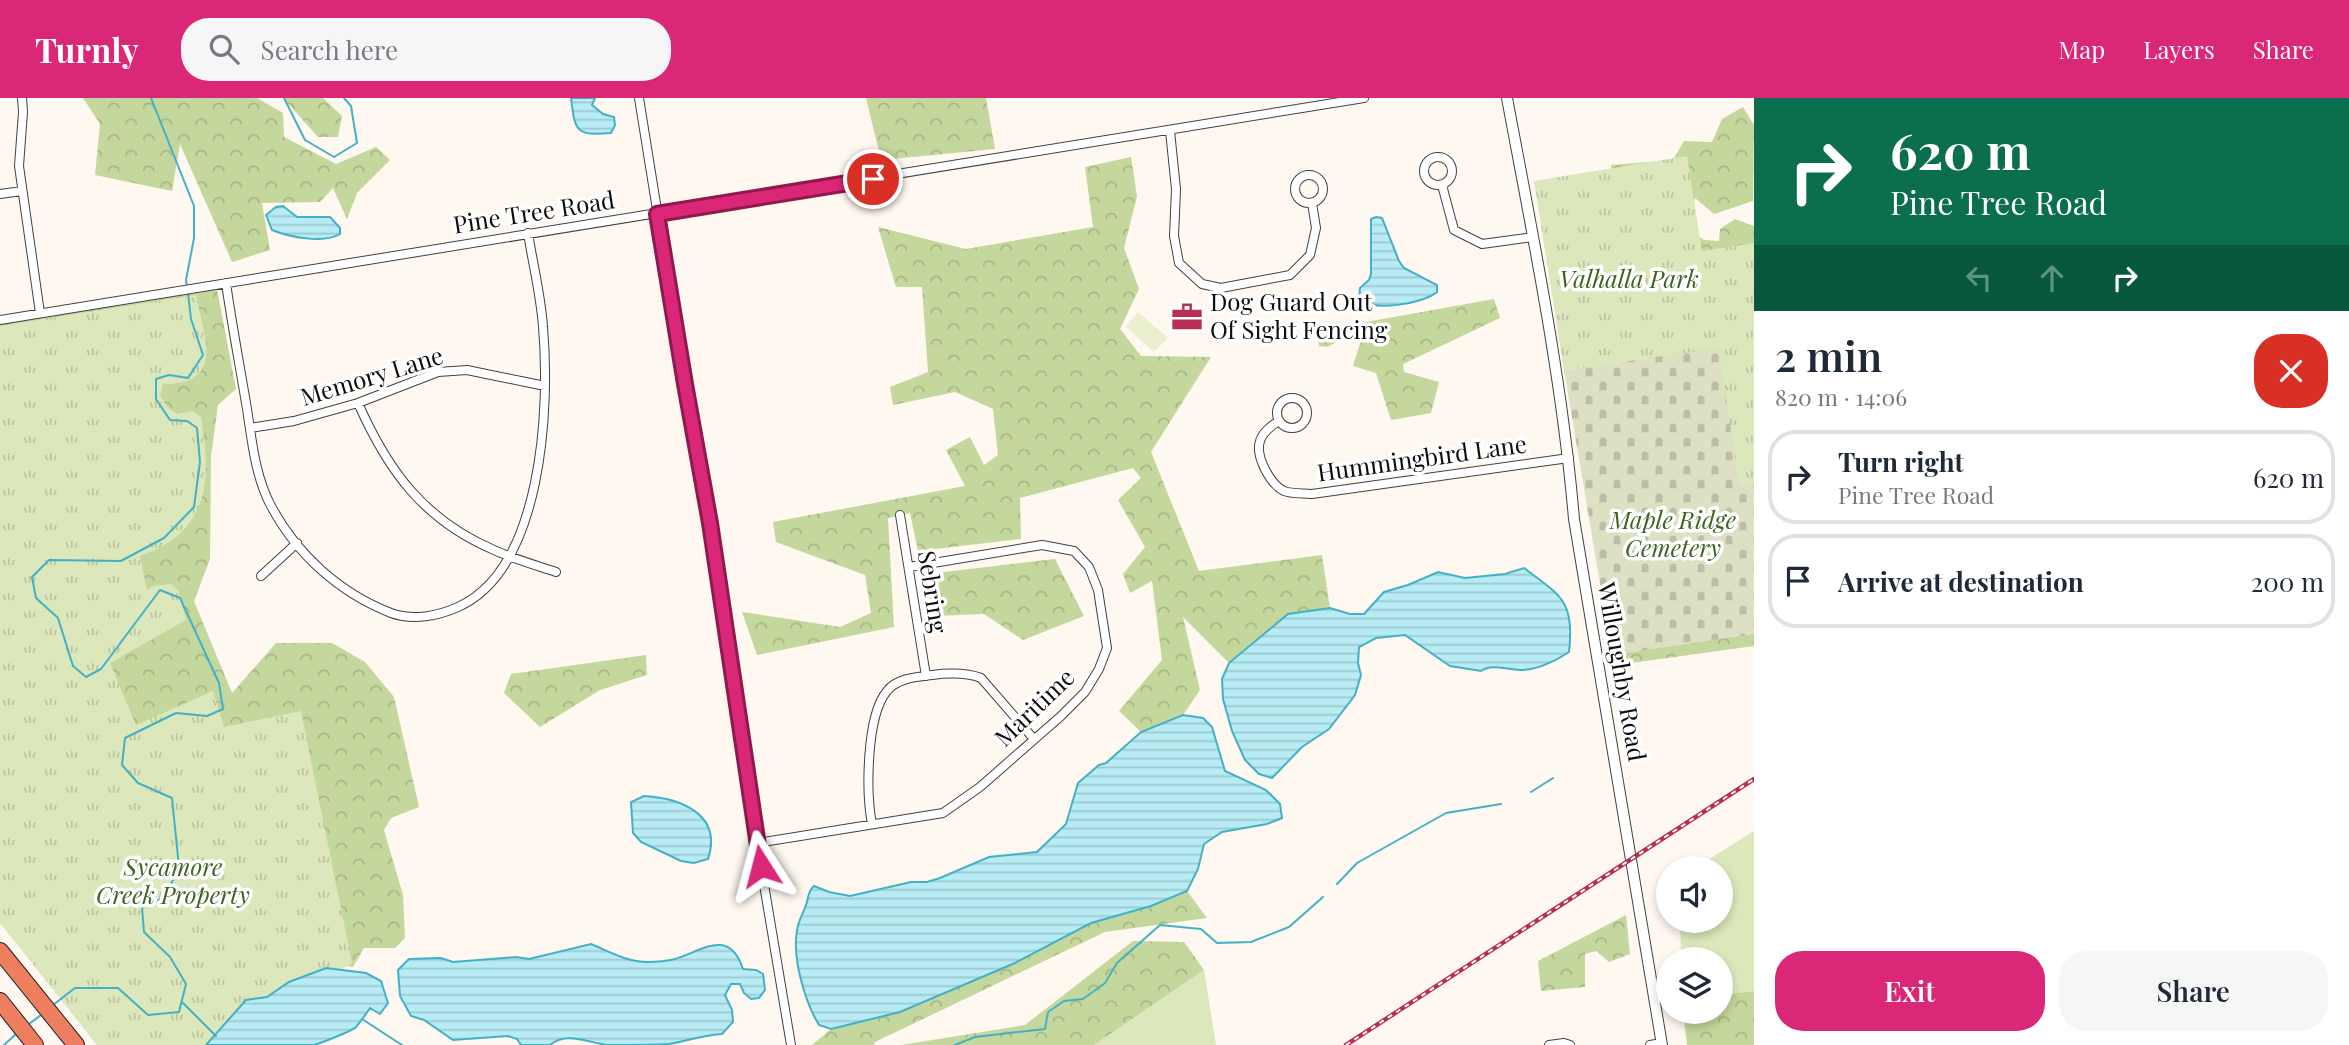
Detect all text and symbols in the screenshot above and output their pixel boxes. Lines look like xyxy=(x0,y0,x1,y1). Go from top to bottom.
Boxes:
search box xyxy=(181,18,671,81)
text: Turnly xyxy=(35,27,139,71)
icon: search xyxy=(205,30,243,68)
text: Search here xyxy=(261,32,398,67)
text: Map xyxy=(2059,33,2105,65)
text: Layers xyxy=(2143,33,2215,65)
text: Share xyxy=(2253,33,2314,65)
text: 620 m xyxy=(1890,117,2030,182)
icon: right xyxy=(1775,126,1866,217)
pin xyxy=(843,149,903,209)
icon: arrive xyxy=(854,160,892,198)
text: Pine Tree Road xyxy=(1890,180,2107,223)
street label: Pine Tree Road xyxy=(451,182,617,240)
icon: left xyxy=(1960,259,1998,297)
icon: ahead xyxy=(2033,259,2071,297)
icon: right xyxy=(2106,259,2144,297)
park label: Valhalla Park xyxy=(1559,262,1699,294)
place label: Dog Guard Out Of Sight Fencing xyxy=(1210,285,1388,345)
office icon: Dog Guard Out Of Sight Fencing xyxy=(1170,300,1204,334)
text: 2 min xyxy=(1775,327,1882,383)
button: close xyxy=(2254,334,2328,408)
street label: Memory Lane xyxy=(296,338,447,412)
text: 820 m · 14:06 xyxy=(1775,381,1907,412)
street label: Hummingbird Lane xyxy=(1315,426,1529,488)
text: Turn right xyxy=(1838,444,1964,479)
icon: right xyxy=(1779,458,1817,496)
text: 620 m xyxy=(2253,460,2324,495)
text: Pine Tree Road xyxy=(1838,479,1994,510)
park label: Maple Ridge Cemetery xyxy=(1609,503,1736,563)
street label: Sebring xyxy=(912,548,956,636)
icon: arrive xyxy=(1779,562,1817,600)
text: Arrive at destination xyxy=(1838,564,2084,599)
text: 200 m xyxy=(2251,564,2324,599)
street label: Willoughby Road xyxy=(1591,579,1654,764)
street label: Maritime xyxy=(987,661,1080,753)
position arrow xyxy=(724,829,798,903)
park label: Sycamore Creek Property xyxy=(96,850,250,910)
map controls xyxy=(1656,856,1733,1024)
button: sound xyxy=(1656,856,1733,933)
button: layers xyxy=(1656,947,1733,1024)
button: Exit xyxy=(1775,951,2045,1031)
button: Share xyxy=(2059,951,2328,1031)

